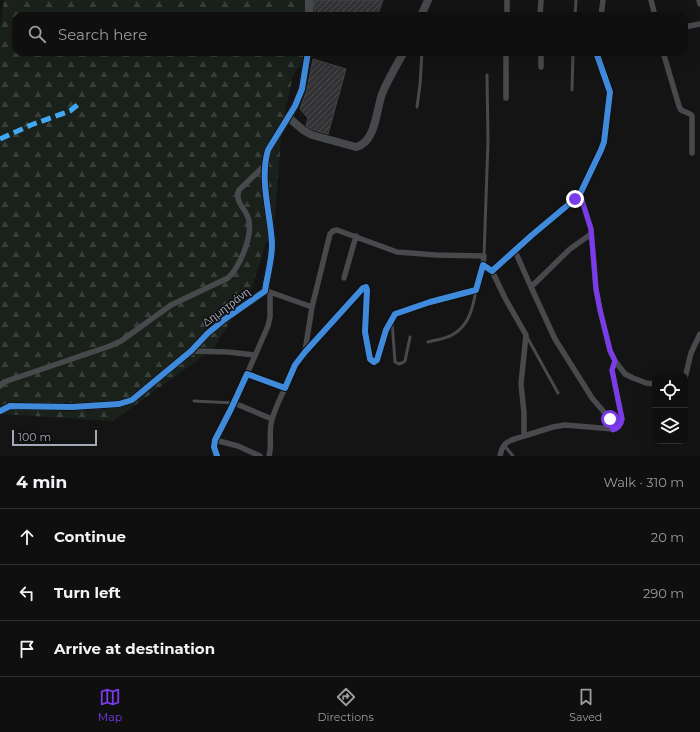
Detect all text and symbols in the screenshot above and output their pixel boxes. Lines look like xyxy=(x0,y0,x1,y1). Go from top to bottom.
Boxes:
search box xyxy=(12,12,688,56)
icon: search xyxy=(26,23,48,45)
text: Search here xyxy=(58,25,147,44)
route end xyxy=(566,190,584,208)
street label: Δημητράνη xyxy=(199,285,253,329)
map controls xyxy=(652,372,688,444)
button: locate xyxy=(652,372,688,408)
button: layers xyxy=(652,408,688,444)
route start xyxy=(601,410,619,428)
scale bar xyxy=(12,428,97,447)
text: 100 m xyxy=(18,430,51,444)
text: 4 min xyxy=(16,472,67,492)
text: Walk · 310 m xyxy=(603,474,684,490)
icon: ahead xyxy=(16,526,38,548)
text: Continue xyxy=(54,527,126,546)
text: 20 m xyxy=(651,529,684,545)
icon: left xyxy=(16,582,38,604)
text: Turn left xyxy=(54,583,121,602)
text: 290 m xyxy=(643,585,684,601)
icon: arrive xyxy=(16,638,38,660)
text: Arrive at destination xyxy=(54,639,215,658)
tab: Map xyxy=(98,686,122,724)
tab: Directions xyxy=(318,686,374,724)
tab: Saved xyxy=(569,686,602,724)

